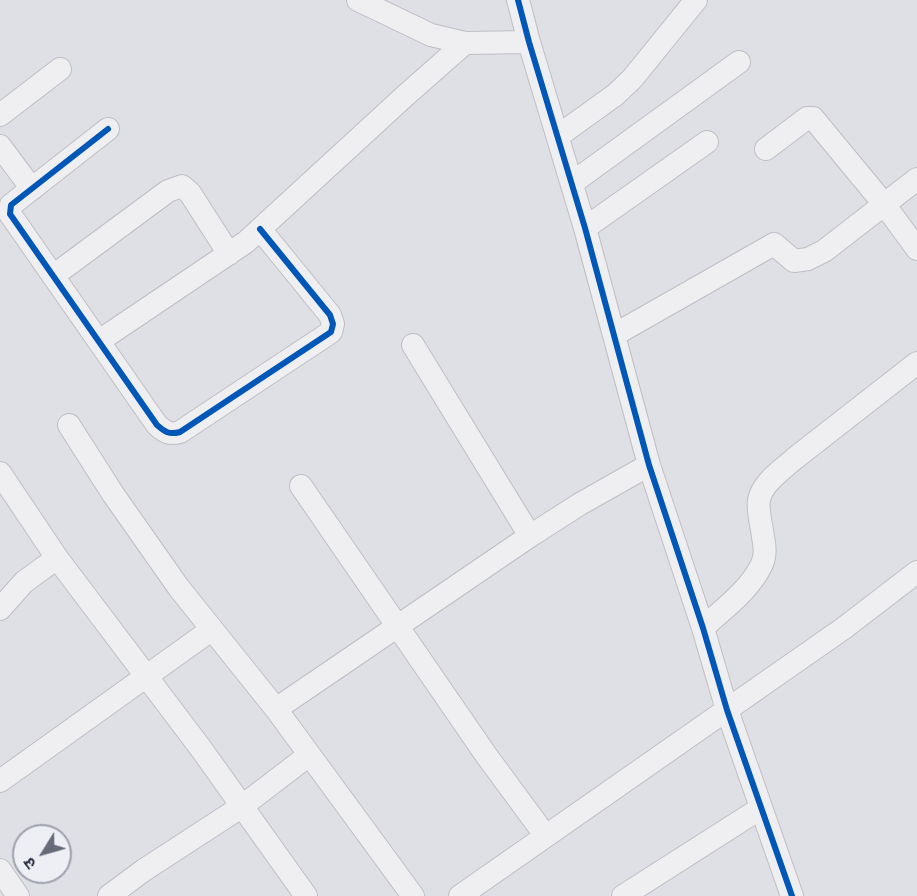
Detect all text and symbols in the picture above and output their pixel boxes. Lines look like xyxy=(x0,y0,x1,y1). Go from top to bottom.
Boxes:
north arrow xyxy=(12,824,72,884)
text: उ xyxy=(18,854,39,873)

